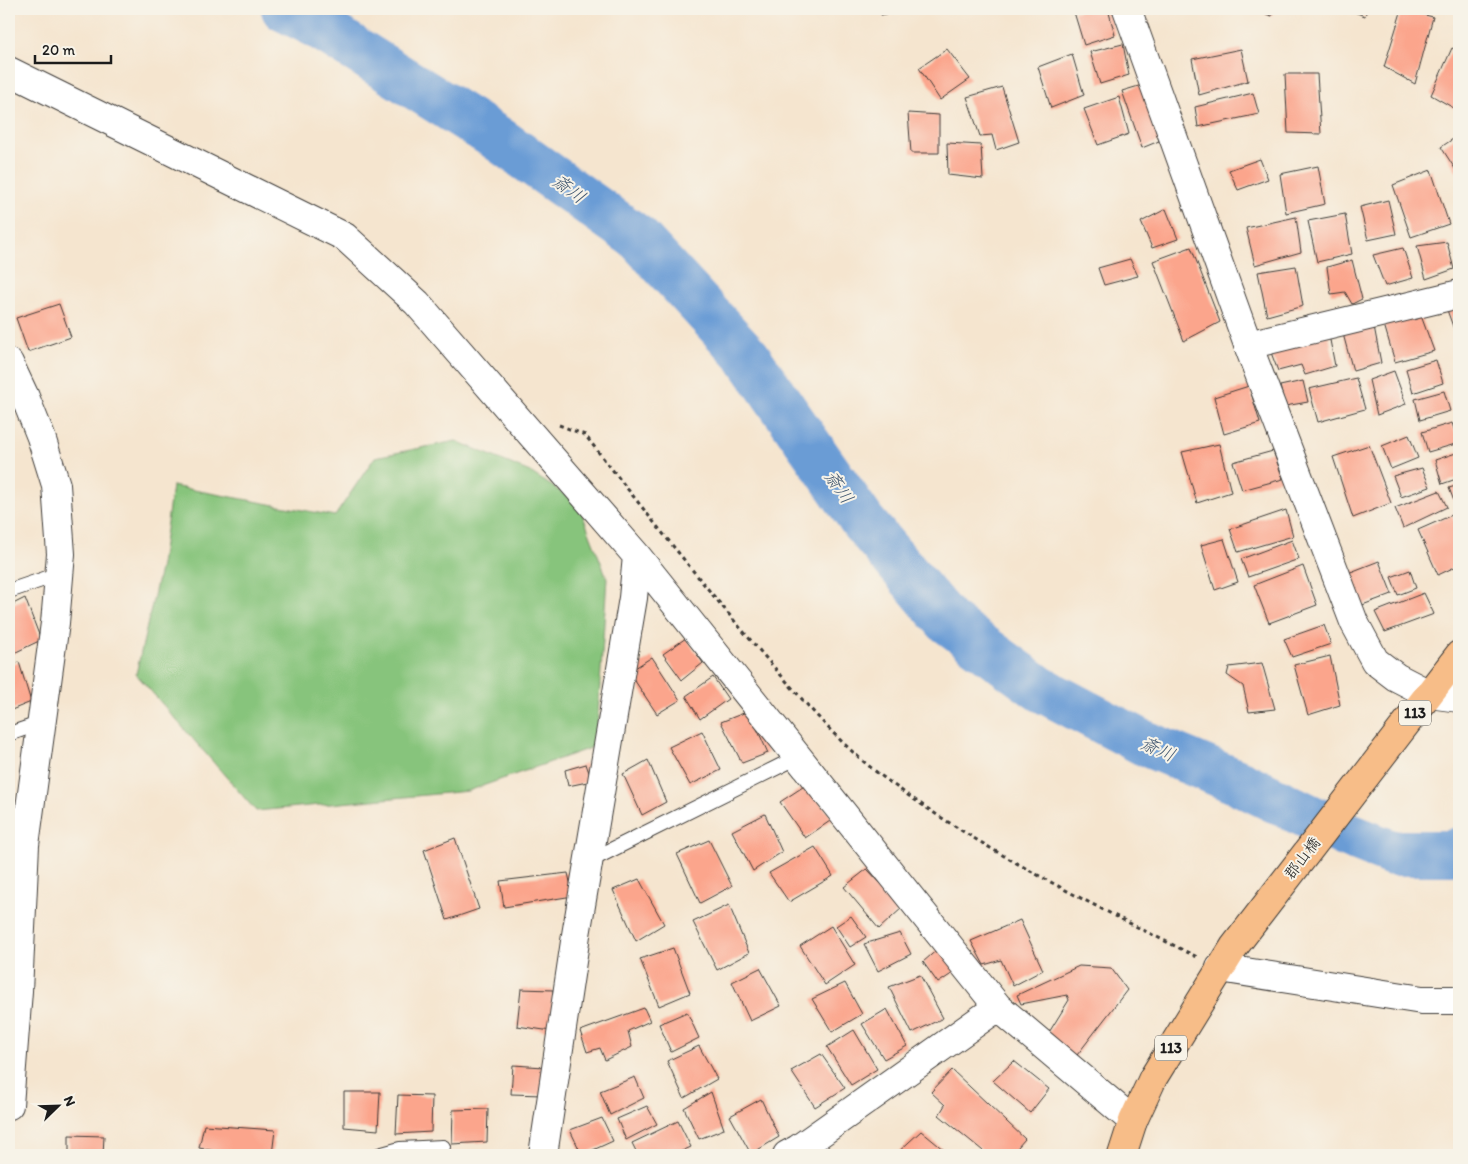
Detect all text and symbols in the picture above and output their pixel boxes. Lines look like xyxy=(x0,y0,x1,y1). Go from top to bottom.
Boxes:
scale bar xyxy=(35,32,111,64)
text: 20 m xyxy=(42,41,76,59)
water label: 斎川 xyxy=(548,170,590,208)
water label: 斎川 xyxy=(820,466,858,508)
road number: 113 xyxy=(1399,700,1431,726)
water label: 斎川 xyxy=(1137,732,1179,766)
street label: 郡山橋 xyxy=(1280,833,1324,883)
road number: 113 xyxy=(1155,1036,1187,1060)
north arrow xyxy=(32,1082,82,1132)
text: N xyxy=(60,1093,79,1109)

